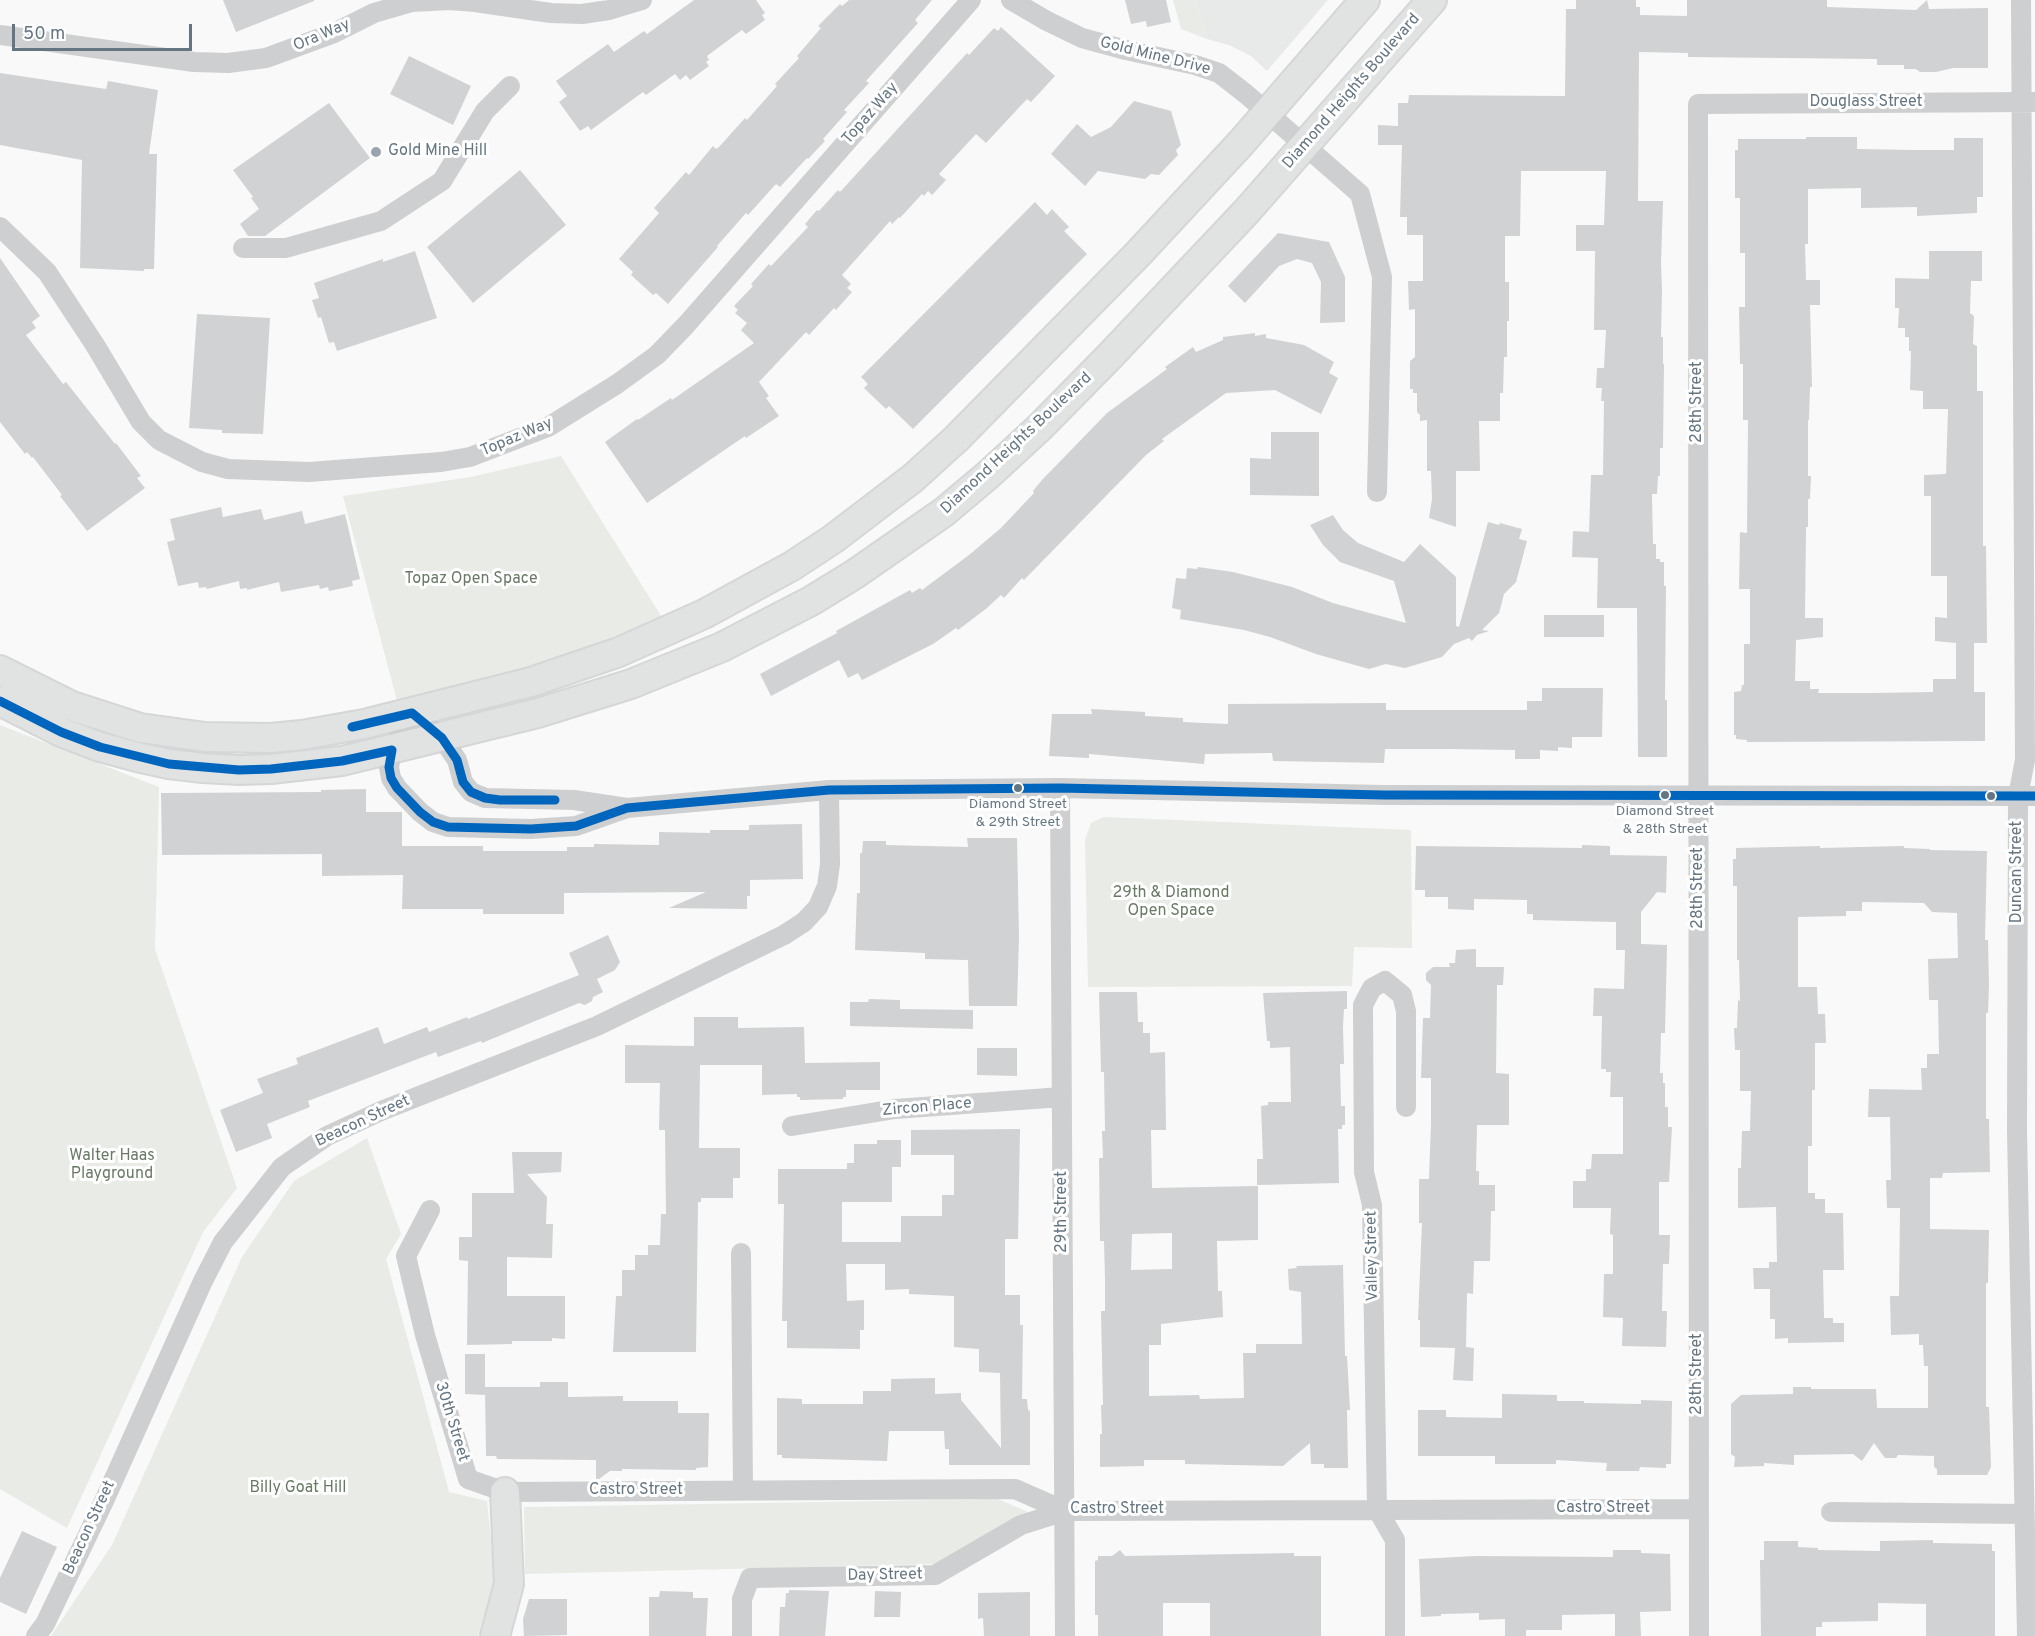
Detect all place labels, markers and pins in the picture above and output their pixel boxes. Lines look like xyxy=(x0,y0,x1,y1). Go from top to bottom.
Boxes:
place label: Gold Mine Hill xyxy=(388,142,487,162)
marker: Gold Mine Hill xyxy=(369,145,383,159)
marker: Diamond Street & 29th Street xyxy=(1012,782,1024,794)
marker: Diamond Street & 28th Street xyxy=(1659,789,1671,801)
unlabelled marker xyxy=(1985,790,1997,802)
place label: Diamond Street & 29th Street xyxy=(969,797,1067,830)
place label: Diamond Street & 28th Street xyxy=(1616,804,1714,837)

